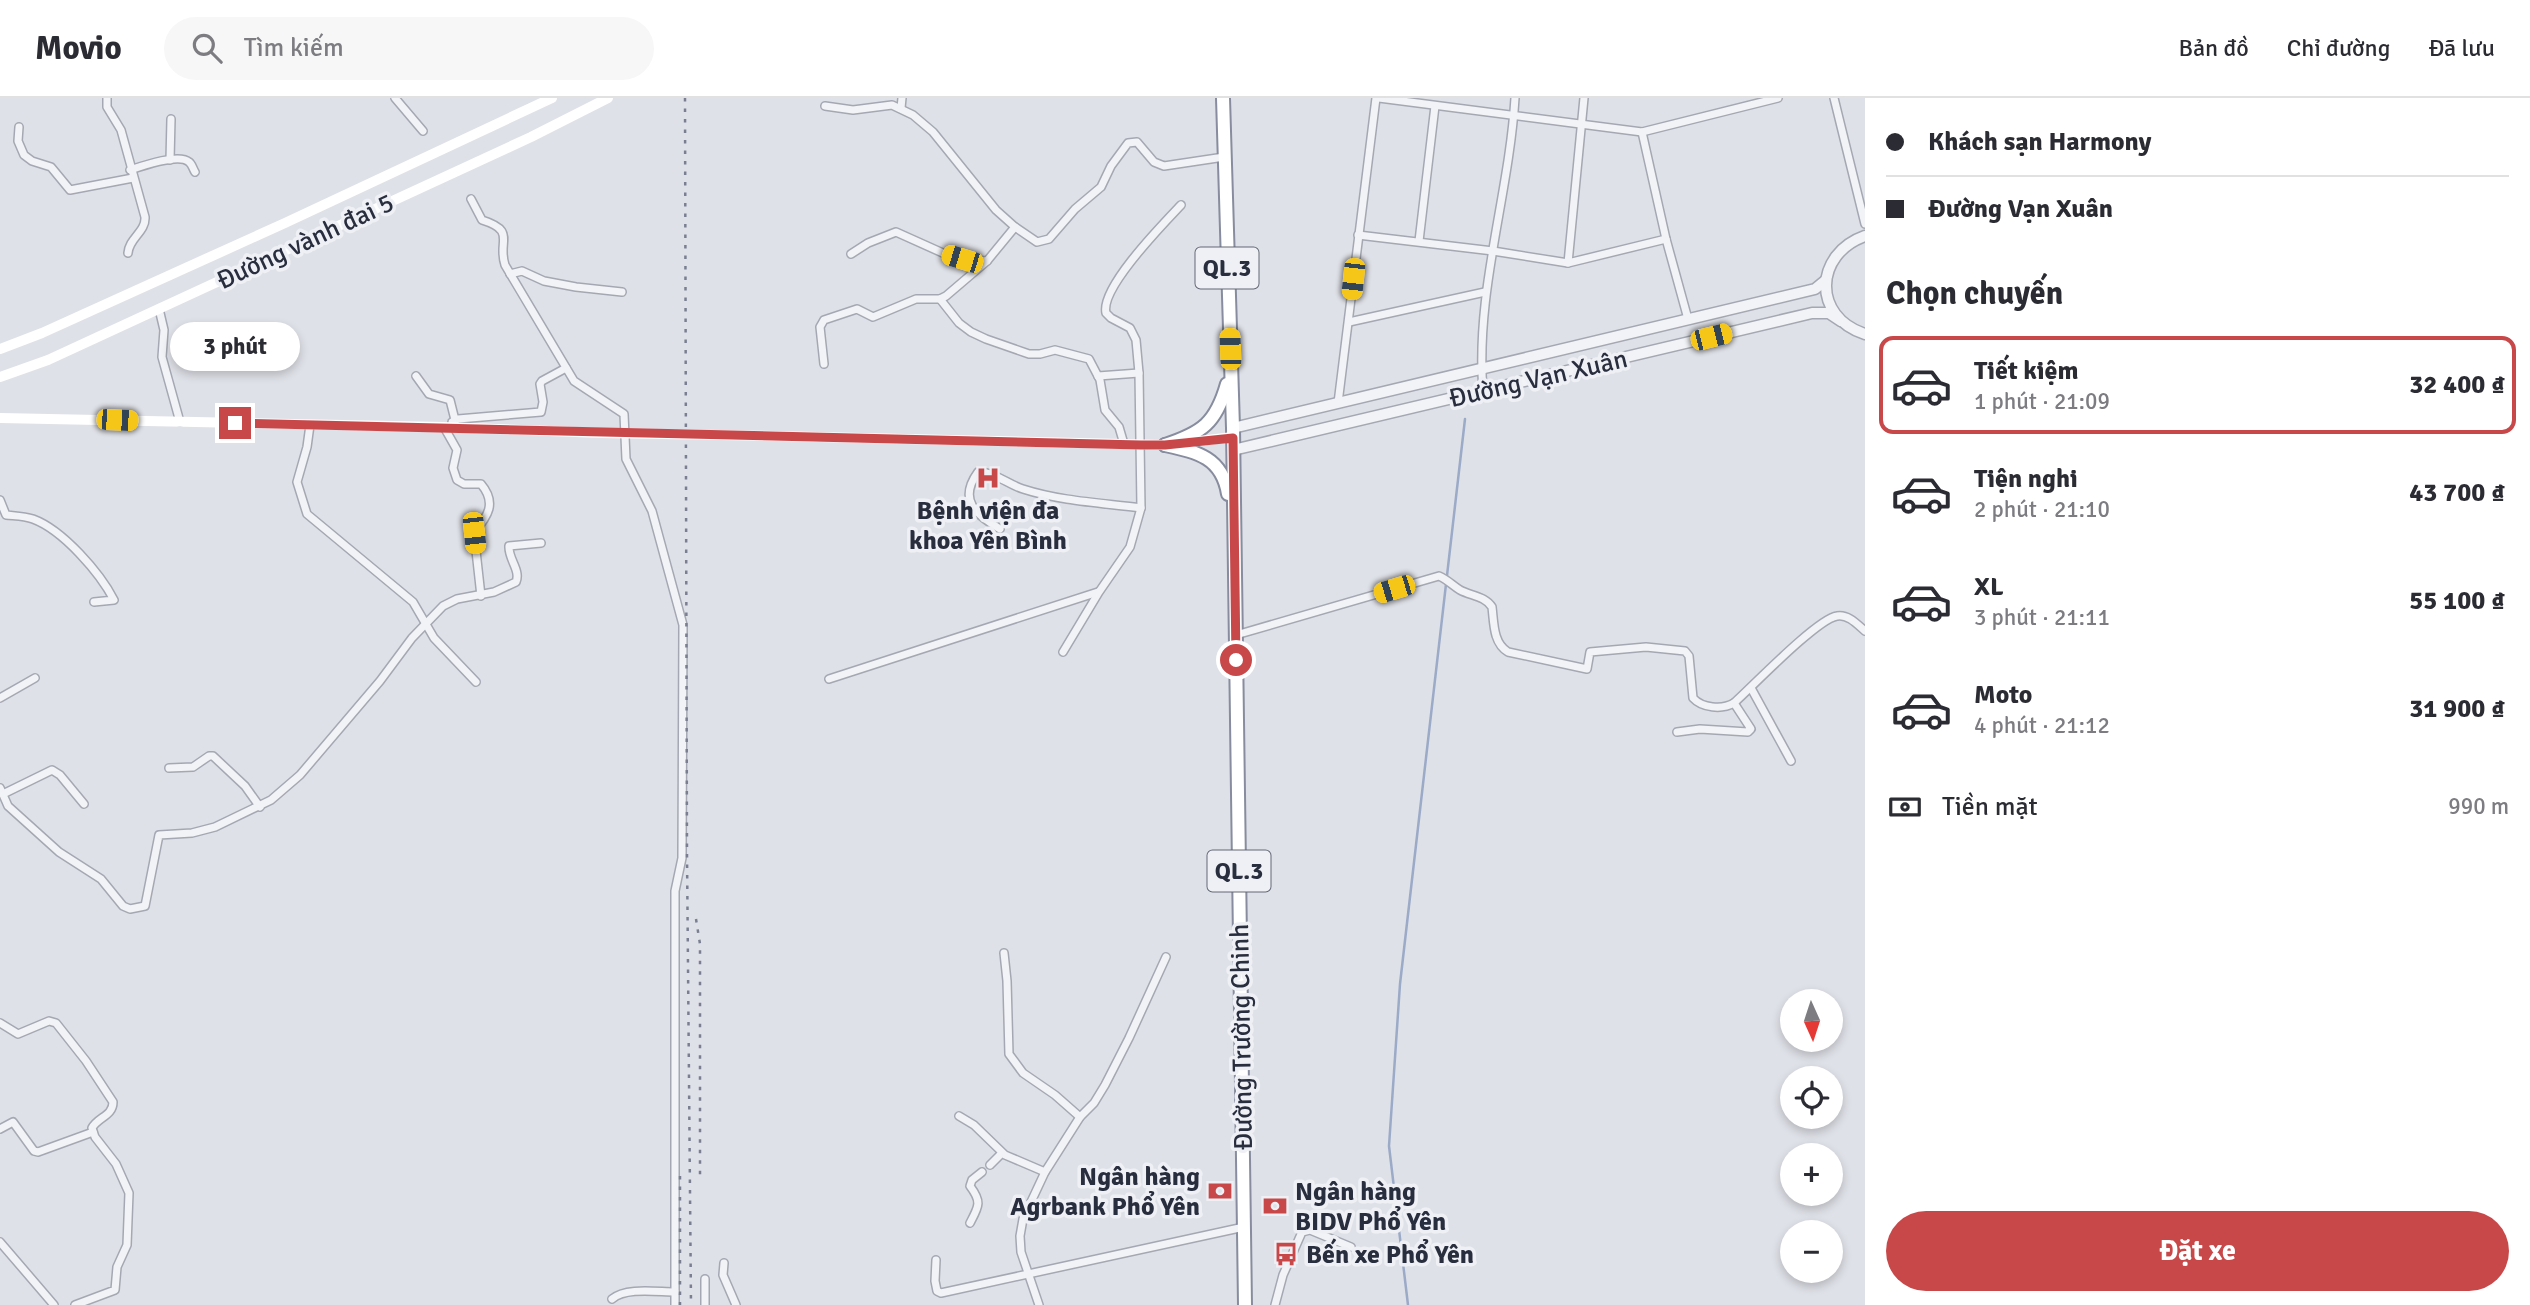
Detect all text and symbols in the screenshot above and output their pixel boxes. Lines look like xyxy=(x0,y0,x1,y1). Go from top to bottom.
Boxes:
search box xyxy=(164,17,654,80)
text: Movio xyxy=(35,28,122,69)
icon: search xyxy=(188,29,226,67)
text: Tìm kiếm xyxy=(244,32,344,64)
text: Bản đồ xyxy=(2178,33,2249,63)
text: Chỉ đường xyxy=(2287,33,2390,63)
text: Đã lưu xyxy=(2428,33,2495,63)
text: Khách sạn Harmony xyxy=(1928,126,2151,158)
street label: Đường vành đai 5 xyxy=(212,187,399,297)
text: Đường Vạn Xuân xyxy=(1928,193,2113,225)
car xyxy=(939,243,986,275)
road number: QL.3 xyxy=(1196,248,1258,288)
car xyxy=(1341,257,1366,301)
text: Chọn chuyến xyxy=(1886,274,2063,313)
callout: 3 phút xyxy=(170,322,300,370)
car xyxy=(1689,322,1734,352)
car xyxy=(1219,328,1242,370)
text: 3 phút xyxy=(203,332,267,361)
street label: Đường Vạn Xuân xyxy=(1446,343,1630,415)
icon: car xyxy=(1890,354,1953,417)
text: Tiết kiệm xyxy=(1974,355,2079,387)
text: 32 400 ₫ xyxy=(2409,369,2505,401)
text: 1 phút · 21:09 xyxy=(1974,387,2110,416)
route end xyxy=(219,407,251,439)
car xyxy=(96,409,139,431)
icon: car xyxy=(1890,462,1953,525)
text: Tiện nghi xyxy=(1974,463,2078,495)
hospital icon: Bệnh viện đa khoa Yên Bình xyxy=(974,464,1002,492)
text: 43 700 ₫ xyxy=(2409,477,2505,509)
place label: Bệnh viện đa khoa Yên Bình xyxy=(909,495,1067,557)
text: 2 phút · 21:10 xyxy=(1974,495,2110,524)
car xyxy=(462,511,487,555)
icon: car xyxy=(1890,570,1953,633)
text: XL xyxy=(1974,571,2004,603)
car xyxy=(1371,573,1418,605)
text: 55 100 ₫ xyxy=(2409,585,2505,617)
text: 3 phút · 21:11 xyxy=(1974,603,2110,632)
route start xyxy=(1220,644,1252,676)
icon: car xyxy=(1890,678,1953,741)
text: Moto xyxy=(1974,679,2032,711)
text: 31 900 ₫ xyxy=(2409,693,2505,725)
text: 4 phút · 21:12 xyxy=(1974,711,2110,740)
icon: cash xyxy=(1886,788,1924,826)
text: Tiền mặt xyxy=(1942,791,2037,823)
text: 990 m xyxy=(2448,792,2509,821)
road number: QL.3 xyxy=(1208,850,1270,892)
street label: Đường Trường Chinh xyxy=(1224,923,1260,1151)
north arrow xyxy=(1780,989,1843,1052)
map controls xyxy=(1780,989,1843,1283)
button: locate xyxy=(1780,1066,1843,1129)
button: + xyxy=(1780,1143,1843,1206)
place label: Ngân hàng Agrbank Phổ Yên xyxy=(1010,1161,1200,1223)
place label: Ngân hàng BIDV Phổ Yên xyxy=(1295,1176,1446,1238)
bank icon: Ngân hàng Agrbank Phổ Yên xyxy=(1206,1177,1234,1205)
bank icon: Ngân hàng BIDV Phổ Yên xyxy=(1261,1192,1289,1220)
button: Đặt xe xyxy=(1886,1211,2509,1291)
button: − xyxy=(1780,1220,1843,1283)
place label: Bến xe Phổ Yên xyxy=(1306,1238,1474,1271)
bus stop icon: Bến xe Phổ Yên xyxy=(1272,1240,1300,1268)

